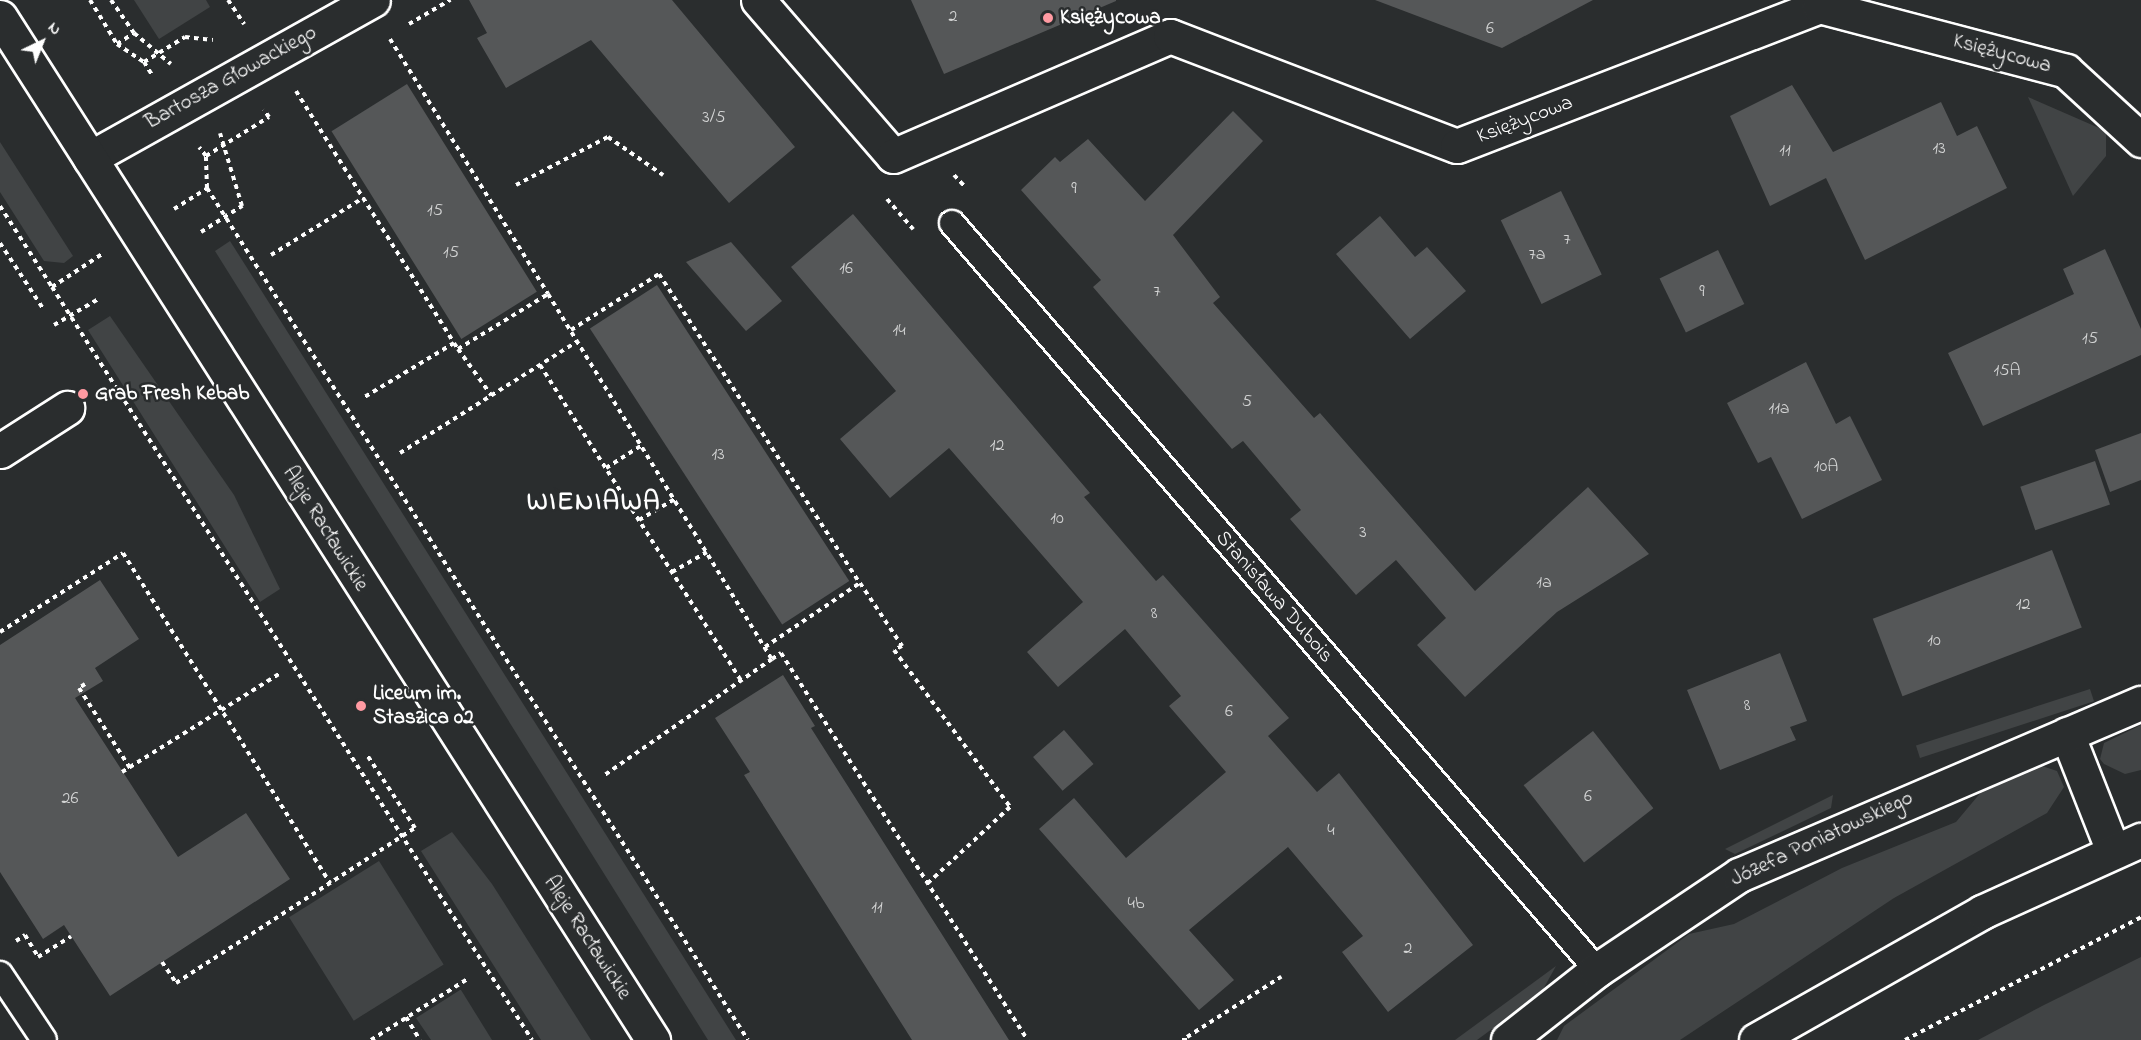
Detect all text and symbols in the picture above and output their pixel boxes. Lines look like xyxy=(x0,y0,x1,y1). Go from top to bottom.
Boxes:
place label: Księżycowa xyxy=(1060,5,1161,31)
house number: 2 xyxy=(949,6,957,28)
marker: Księżycowa xyxy=(1041,11,1055,25)
north arrow xyxy=(12,12,72,72)
text: N xyxy=(42,16,66,41)
house number: 6 xyxy=(1486,18,1494,40)
street label: Bartosza Głowackiego xyxy=(141,20,321,136)
street label: Księżycowa xyxy=(1950,29,2054,79)
street label: Księżycowa xyxy=(1474,90,1576,150)
house number: 3/5 xyxy=(702,107,726,129)
house number: 13 xyxy=(1932,138,1946,160)
house number: 11 xyxy=(1779,140,1791,162)
house number: 9 xyxy=(1071,178,1077,200)
house number: 15 xyxy=(427,200,443,222)
house number: 7 xyxy=(1563,229,1571,251)
house number: 15 xyxy=(443,242,459,264)
house number: 7a xyxy=(1528,244,1546,266)
house number: 16 xyxy=(839,258,853,280)
house number: 7 xyxy=(1153,281,1161,303)
house number: 9 xyxy=(1699,281,1705,303)
house number: 14 xyxy=(892,320,906,342)
house number: 15 xyxy=(2082,328,2098,350)
house number: 15A xyxy=(1993,360,2021,382)
place label: Grab Fresh Kebab xyxy=(95,381,249,407)
marker: Grab Fresh Kebab xyxy=(76,387,90,401)
house number: 5 xyxy=(1242,391,1252,413)
house number: 11a xyxy=(1768,398,1790,420)
house number: 12 xyxy=(990,435,1004,457)
house number: 13 xyxy=(711,444,725,466)
house number: 10A xyxy=(1814,456,1838,478)
street label: Aleje Racławickie xyxy=(277,462,373,596)
district label: WIENIAWA xyxy=(527,487,661,519)
house number: 10 xyxy=(1050,508,1064,530)
house number: 3 xyxy=(1359,522,1367,544)
street label: Stanisława Dubois xyxy=(1210,526,1338,668)
house number: 1a xyxy=(1536,572,1552,594)
house number: 12 xyxy=(2016,594,2030,616)
house number: 8 xyxy=(1151,603,1157,625)
house number: 10 xyxy=(1927,630,1941,652)
place label: Liceum im. Staszica 02 xyxy=(373,681,474,731)
house number: 8 xyxy=(1744,695,1750,717)
marker: Liceum im. Staszica 02 xyxy=(354,699,368,713)
house number: 6 xyxy=(1225,701,1233,723)
house number: 6 xyxy=(1584,786,1592,808)
street label: Józefa Poniatowskiego xyxy=(1727,786,1917,892)
house number: 26 xyxy=(62,788,78,810)
house number: 4 xyxy=(1327,820,1335,842)
street label: Aleje Racławickie xyxy=(538,871,636,1005)
house number: 4b xyxy=(1128,893,1144,915)
house number: 11 xyxy=(871,897,883,919)
house number: 2 xyxy=(1404,938,1412,960)

